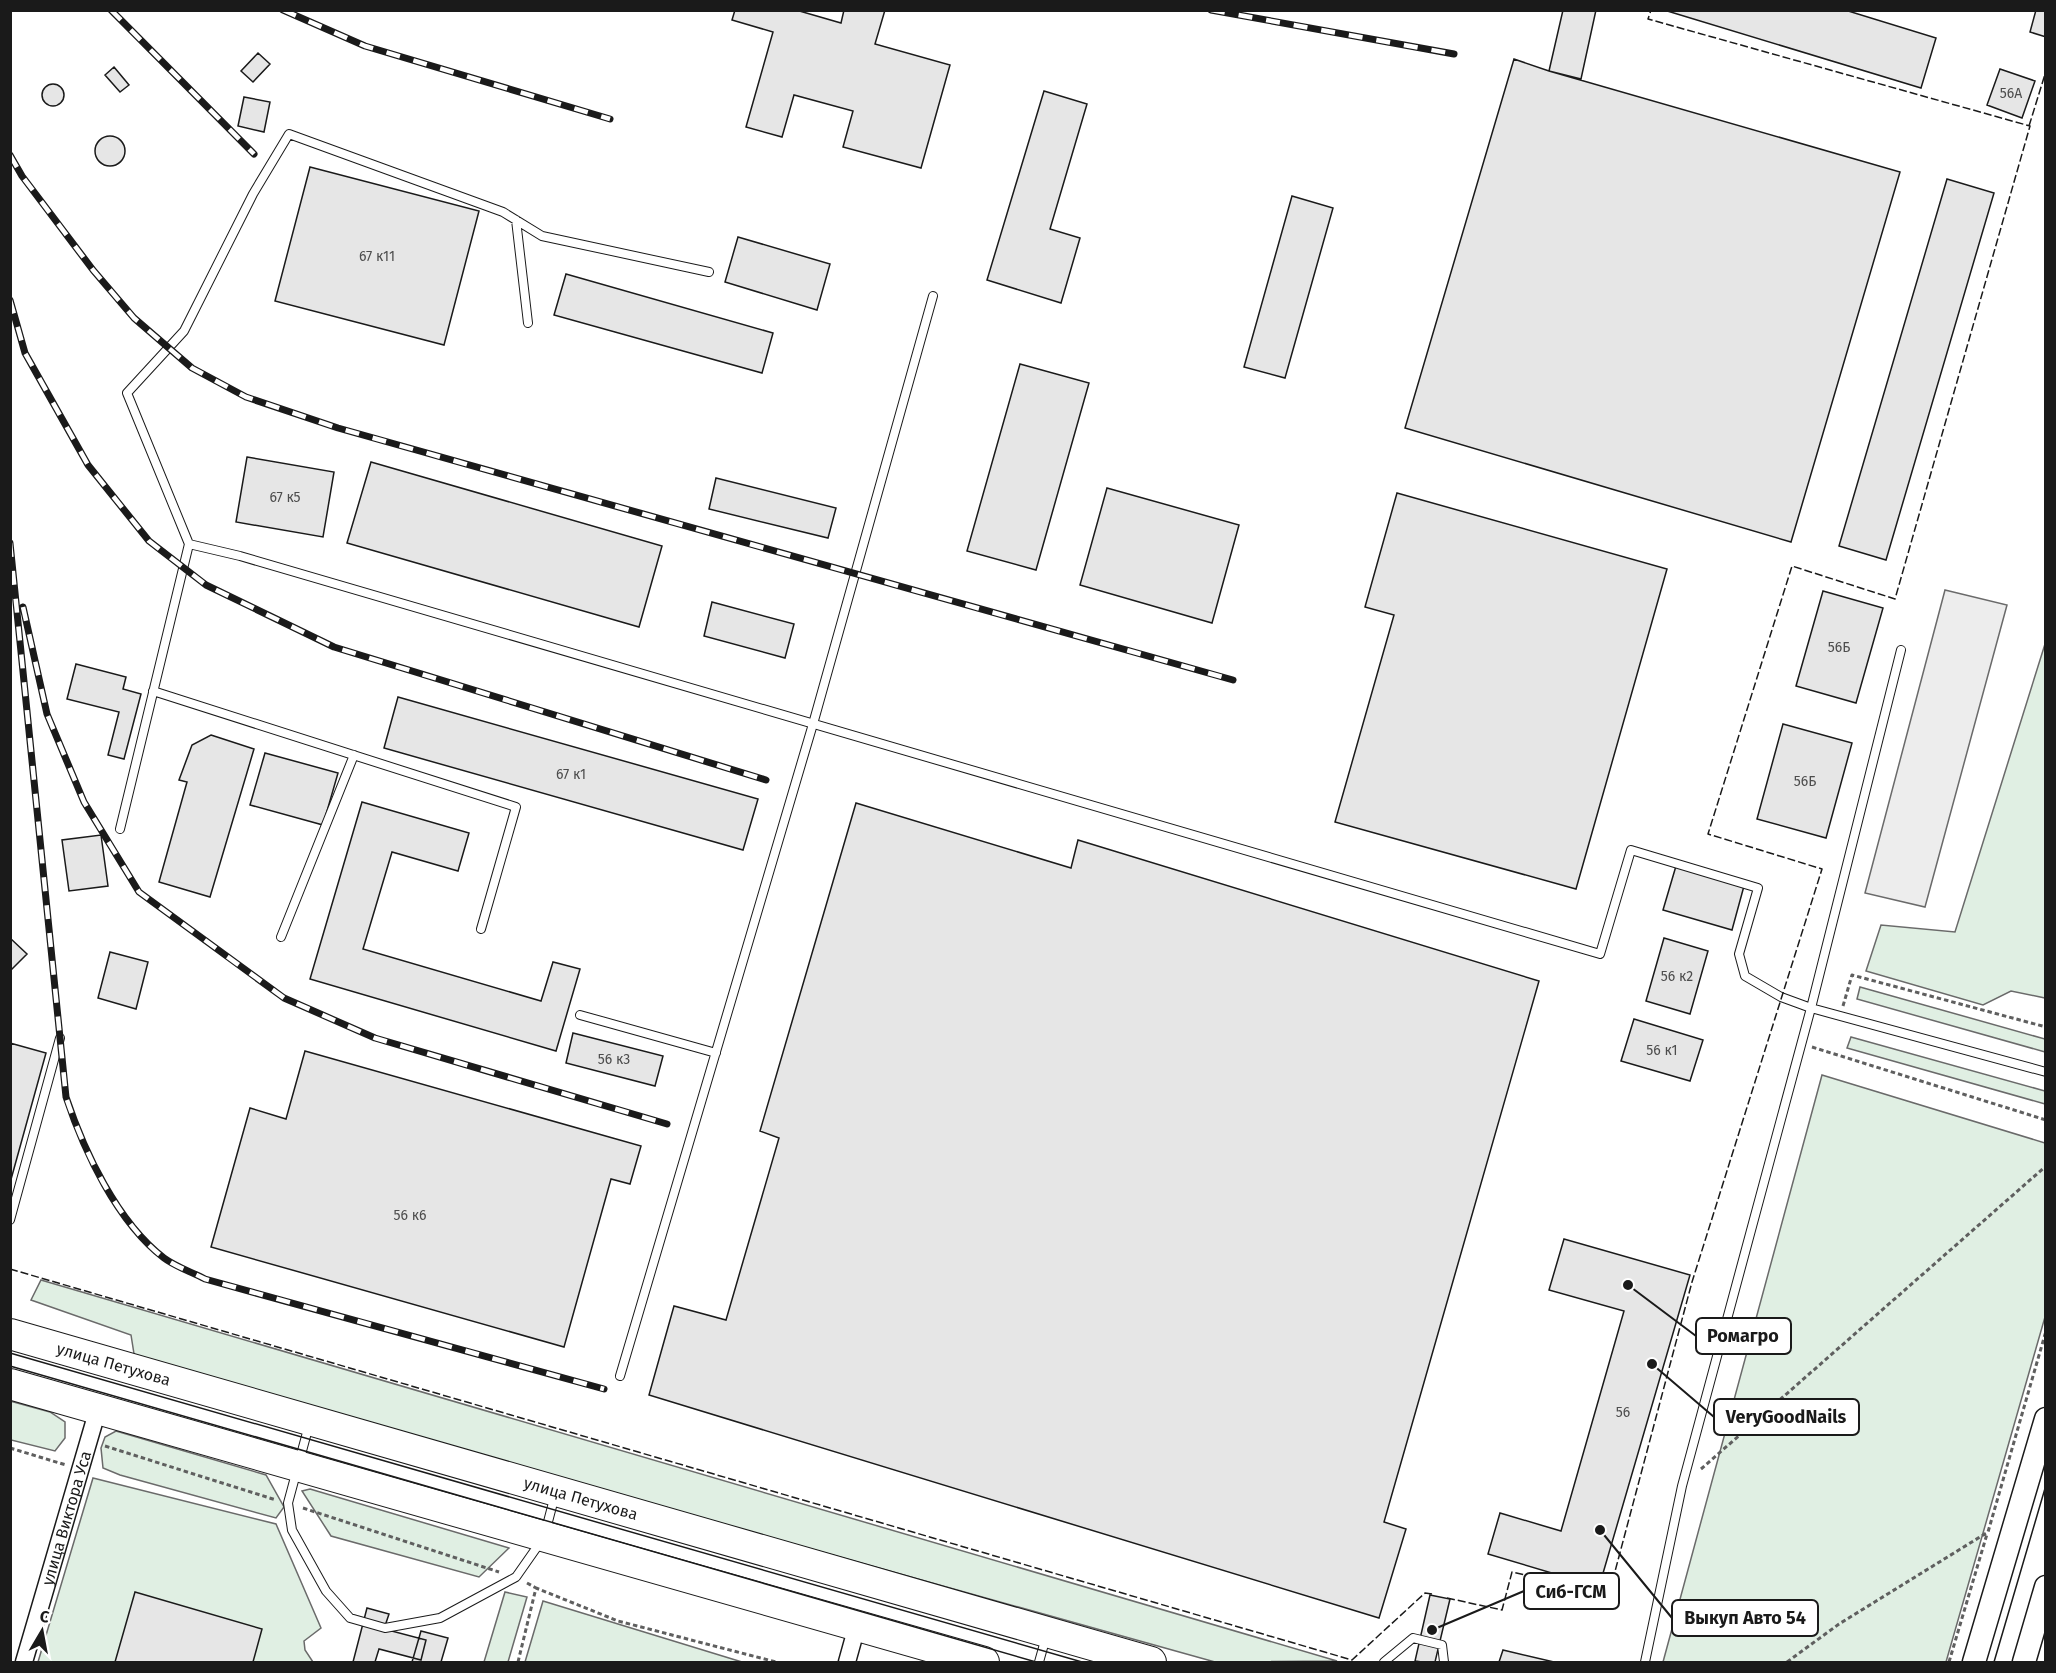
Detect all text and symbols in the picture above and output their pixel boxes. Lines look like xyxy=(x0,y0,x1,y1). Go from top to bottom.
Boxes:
house number: 56А xyxy=(2000,85,2022,102)
house number: 67 к11 xyxy=(359,248,395,265)
house number: 67 к5 xyxy=(269,489,301,506)
house number: 56Б xyxy=(1828,639,1850,656)
house number: 67 к1 xyxy=(556,766,586,783)
house number: 56Б xyxy=(1794,773,1816,790)
house number: 56 к2 xyxy=(1661,968,1693,985)
house number: 56 к1 xyxy=(1646,1042,1678,1059)
house number: 56 к3 xyxy=(598,1051,630,1068)
house number: 56 к6 xyxy=(394,1207,426,1224)
callout: Ромагро xyxy=(1696,1318,1791,1354)
text: Ромагро xyxy=(1707,1325,1779,1347)
street label: улица Петухова xyxy=(55,1338,173,1389)
callout: VeryGoodNails xyxy=(1714,1399,1859,1435)
house number: 56 xyxy=(1616,1404,1630,1421)
text: VeryGoodNails xyxy=(1725,1406,1847,1428)
street label: улица Виктора Уса xyxy=(37,1449,95,1588)
street label: улица Петухова xyxy=(522,1473,640,1523)
callout: Сиб-ГСМ xyxy=(1524,1573,1619,1609)
text: Сиб-ГСМ xyxy=(1536,1581,1606,1603)
callout: Выкуп Авто 54 xyxy=(1672,1600,1818,1636)
north arrow xyxy=(12,1601,72,1661)
text: С xyxy=(38,1607,51,1627)
text: Выкуп Авто 54 xyxy=(1684,1607,1806,1629)

